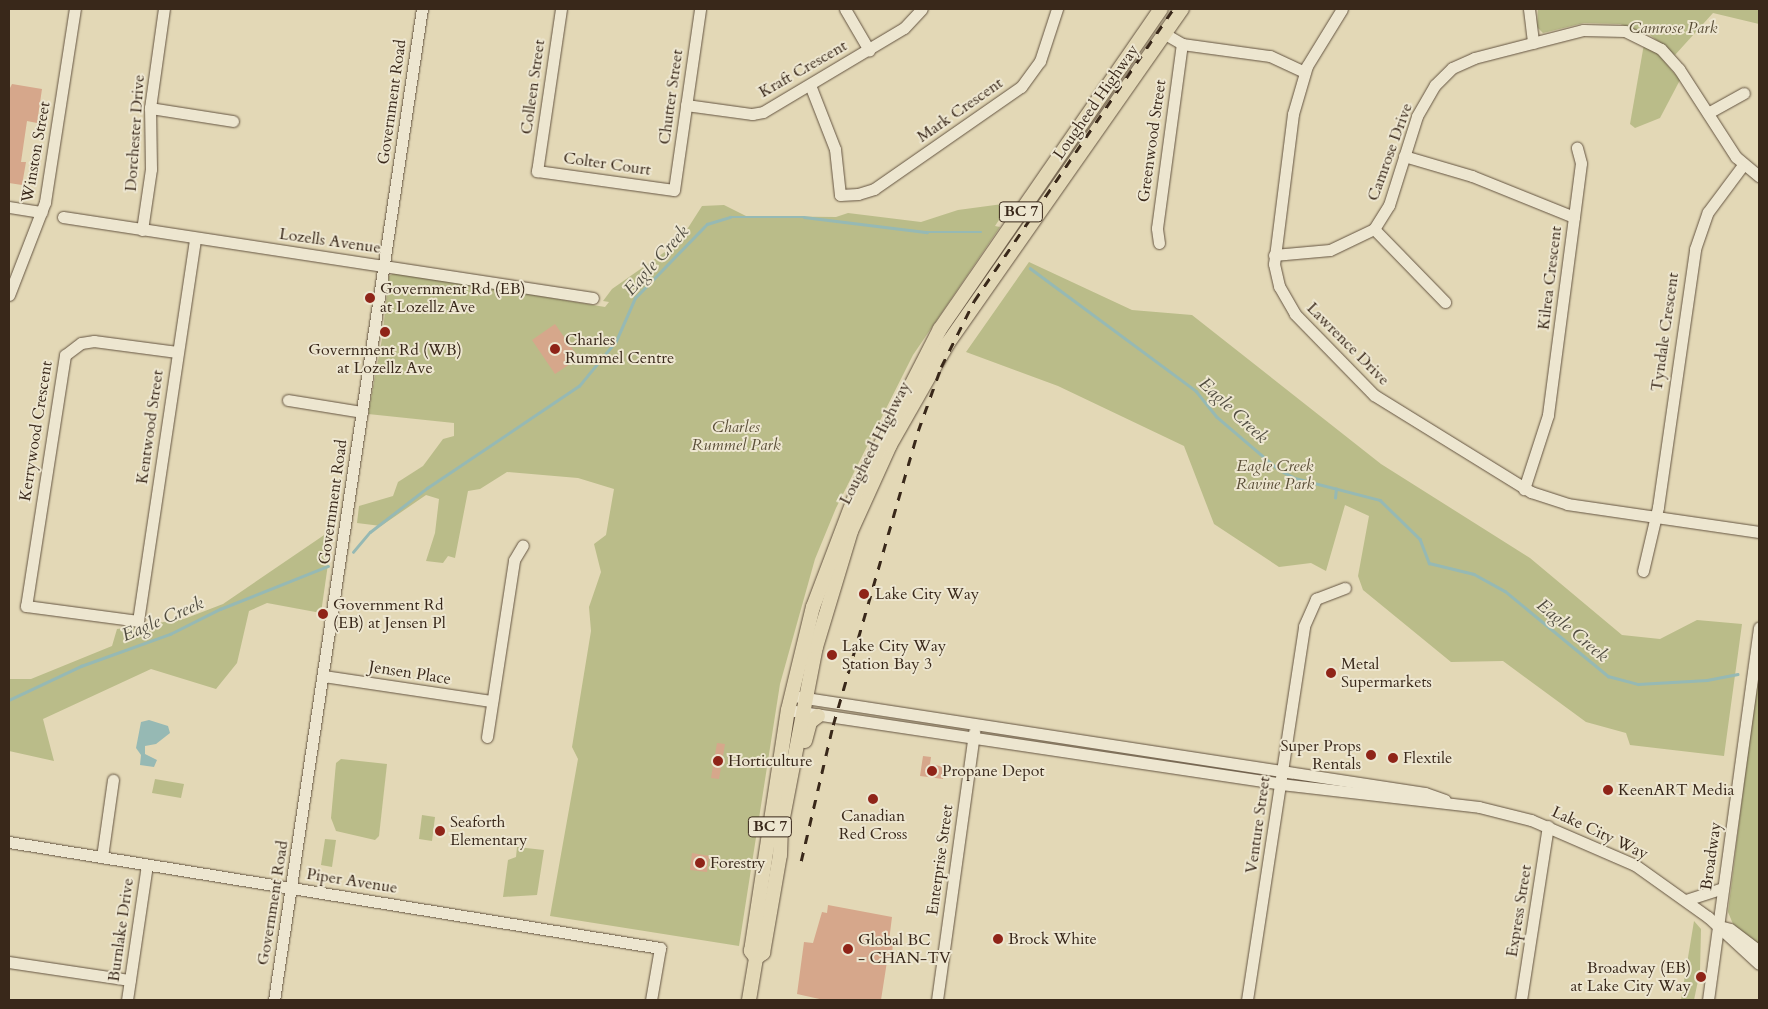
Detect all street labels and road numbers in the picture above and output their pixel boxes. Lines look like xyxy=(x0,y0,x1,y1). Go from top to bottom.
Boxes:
street label: Kraft Crescent xyxy=(756,36,850,102)
street label: Government Road xyxy=(374,38,410,166)
street label: Colleen Street xyxy=(517,38,549,136)
street label: Lougheed Highway xyxy=(1049,41,1143,163)
street label: Chutter Street xyxy=(655,48,687,146)
street label: Mark Crescent xyxy=(914,73,1006,147)
street label: Dorchester Drive xyxy=(121,74,149,192)
street label: Greenwood Street xyxy=(1134,78,1170,204)
street label: Winston Street xyxy=(18,100,54,204)
street label: Camrose Drive xyxy=(1363,100,1417,204)
street label: Colter Court xyxy=(562,148,652,180)
road number: BC 7 xyxy=(998,200,1044,224)
street label: Lozells Avenue xyxy=(278,224,382,258)
street label: Kilrea Crescent xyxy=(1534,225,1566,331)
street label: Tyndale Crescent xyxy=(1647,271,1683,393)
street label: Lawrence Drive xyxy=(1303,299,1393,389)
street label: Kerrywood Crescent xyxy=(15,360,57,502)
street label: Kentwood Street xyxy=(133,369,167,485)
street label: Lougheed Highway xyxy=(836,378,914,508)
street label: Government Road xyxy=(315,438,351,566)
street label: Jensen Place xyxy=(368,657,452,689)
street label: Venture Street xyxy=(1242,775,1274,875)
street label: Lake City Way xyxy=(1549,802,1651,864)
street label: Enterprise Street xyxy=(923,804,957,916)
road number: BC 7 xyxy=(748,814,792,840)
street label: Broadway xyxy=(1697,821,1725,891)
street label: Government Road xyxy=(254,839,292,967)
street label: Piper Avenue xyxy=(305,864,399,898)
street label: Express Street xyxy=(1502,864,1536,958)
street label: Burnlake Drive xyxy=(104,877,138,983)

